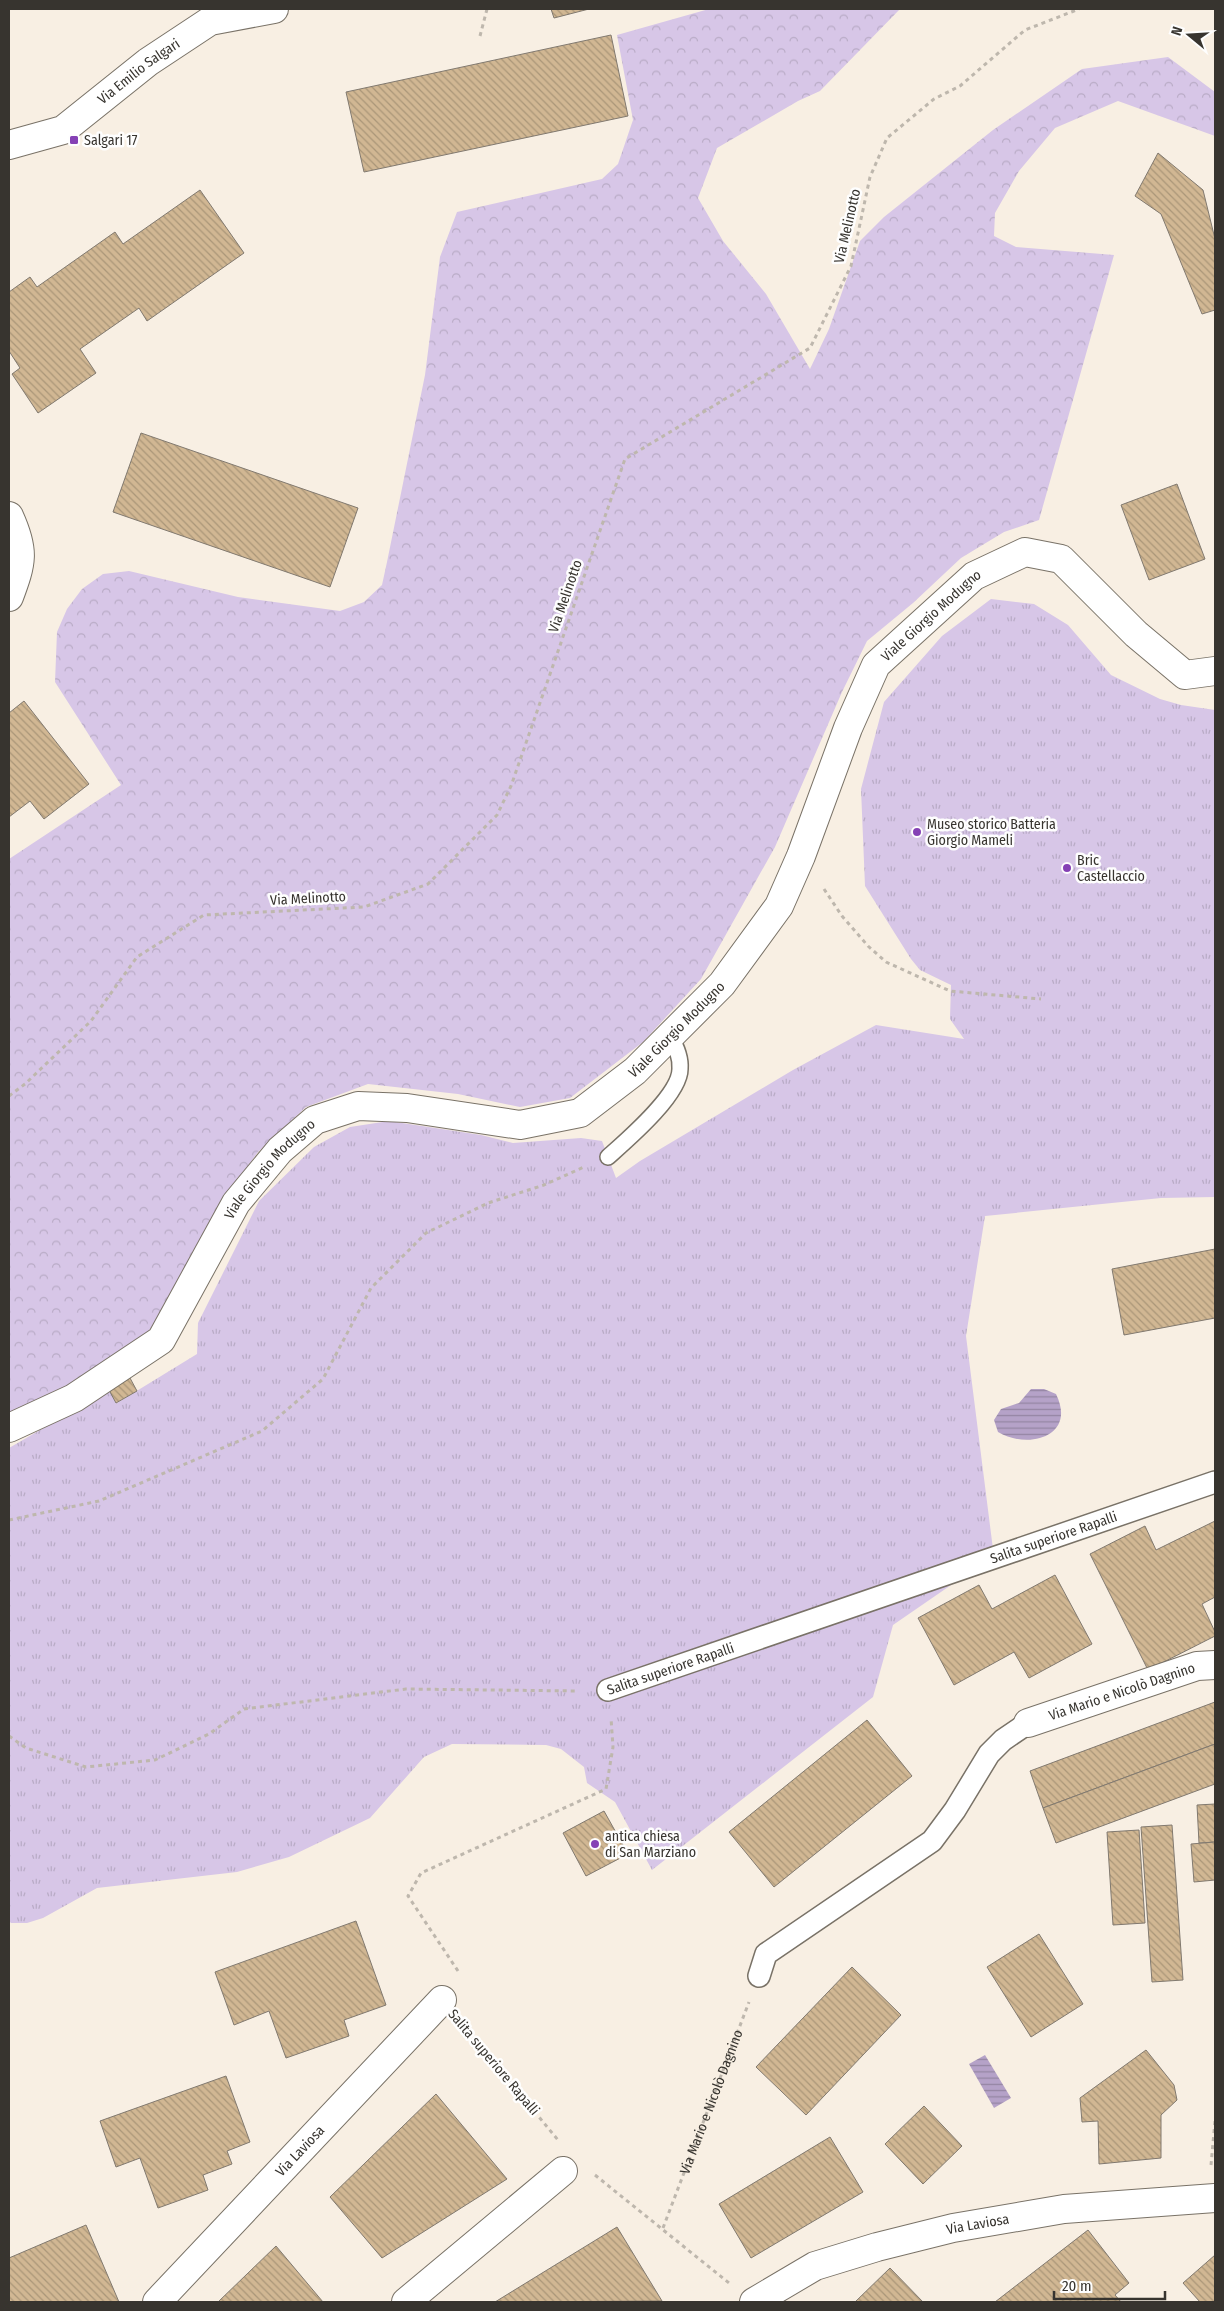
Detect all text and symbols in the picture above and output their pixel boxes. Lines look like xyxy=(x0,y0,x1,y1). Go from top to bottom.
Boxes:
north arrow xyxy=(1164,10,1214,60)
text: N xyxy=(1168,25,1186,38)
street label: Via Emilio Salgari xyxy=(94,35,183,108)
place label: Salgari 17 xyxy=(84,132,138,149)
marker: Salgari 17 xyxy=(68,134,80,146)
street label: Via Melinotto xyxy=(831,187,864,265)
street label: Via Melinotto xyxy=(545,557,586,635)
street label: Viale Giorgio Modugno xyxy=(878,566,984,665)
place label: Museo storico Batteria Giorgio Mameli xyxy=(927,816,1056,849)
marker: Museo storico Batteria Giorgio Mameli xyxy=(911,826,923,838)
place label: Bric Castellaccio xyxy=(1077,852,1145,885)
marker: Bric Castellaccio xyxy=(1061,862,1073,874)
street label: Via Melinotto xyxy=(270,888,346,909)
street label: Viale Giorgio Modugno xyxy=(625,978,729,1082)
street label: Viale Giorgio Modugno xyxy=(221,1116,319,1222)
street label: Salita superiore Rapalli xyxy=(988,1508,1119,1567)
street label: Salita superiore Rapalli xyxy=(605,1639,736,1699)
street label: Via Mario e Nicolò Dagnino xyxy=(1047,1659,1197,1724)
place label: antica chiesa di San Marziano xyxy=(605,1828,696,1861)
marker: antica chiesa di San Marziano xyxy=(589,1838,601,1850)
street label: Salita superiore Rapalli xyxy=(444,2006,543,2119)
street label: Via Mario e Nicolò Dagnino xyxy=(676,2027,747,2177)
street label: Via Laviosa xyxy=(272,2122,328,2180)
street label: Via Laviosa xyxy=(944,2211,1011,2238)
scale bar xyxy=(1054,2268,1165,2300)
text: 20 m xyxy=(1062,2277,1092,2295)

